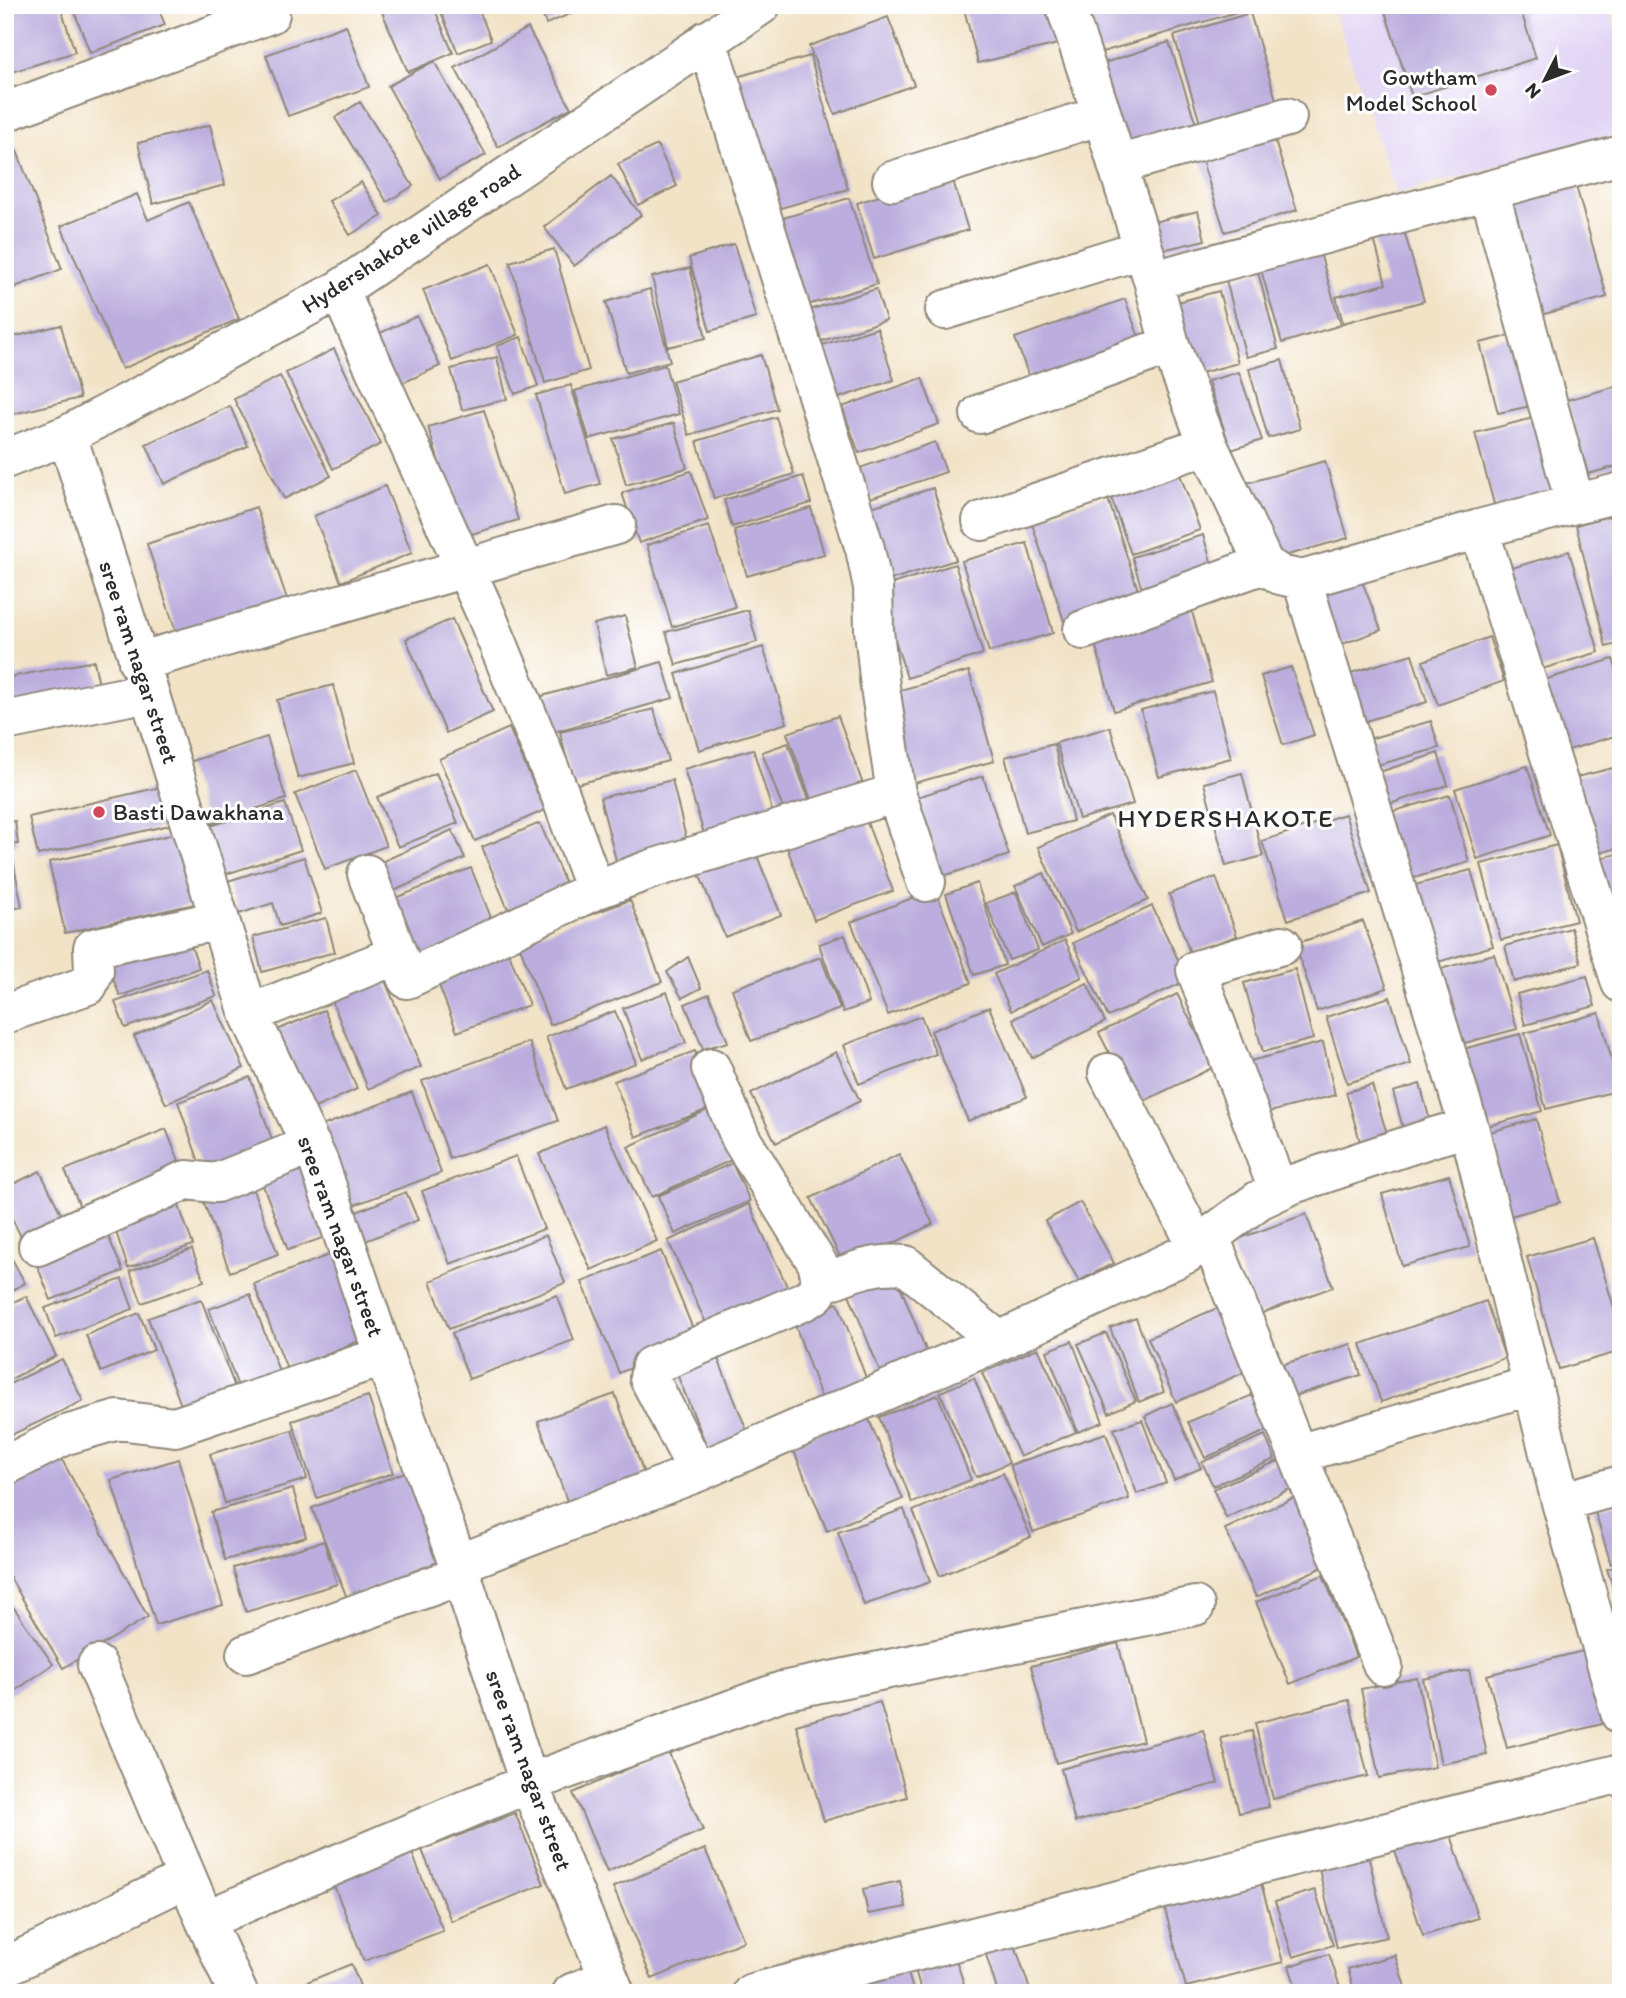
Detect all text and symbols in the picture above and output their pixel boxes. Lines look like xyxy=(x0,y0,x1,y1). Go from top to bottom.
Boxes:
north arrow xyxy=(1510,46,1580,116)
place label: Gowtham Model School xyxy=(1346,63,1477,117)
text: N xyxy=(1520,79,1546,104)
marker: Gowtham Model School xyxy=(1483,82,1499,98)
street label: Hydershakote village road xyxy=(296,157,526,319)
street label: sree ram nagar street xyxy=(93,557,185,767)
place label: Basti Dawakhana xyxy=(113,798,284,826)
district label: HYDERSHAKOTE xyxy=(1117,802,1335,834)
marker: Basti Dawakhana xyxy=(91,804,107,820)
street label: sree ram nagar street xyxy=(292,1132,391,1341)
street label: sree ram nagar street xyxy=(480,1666,579,1875)

